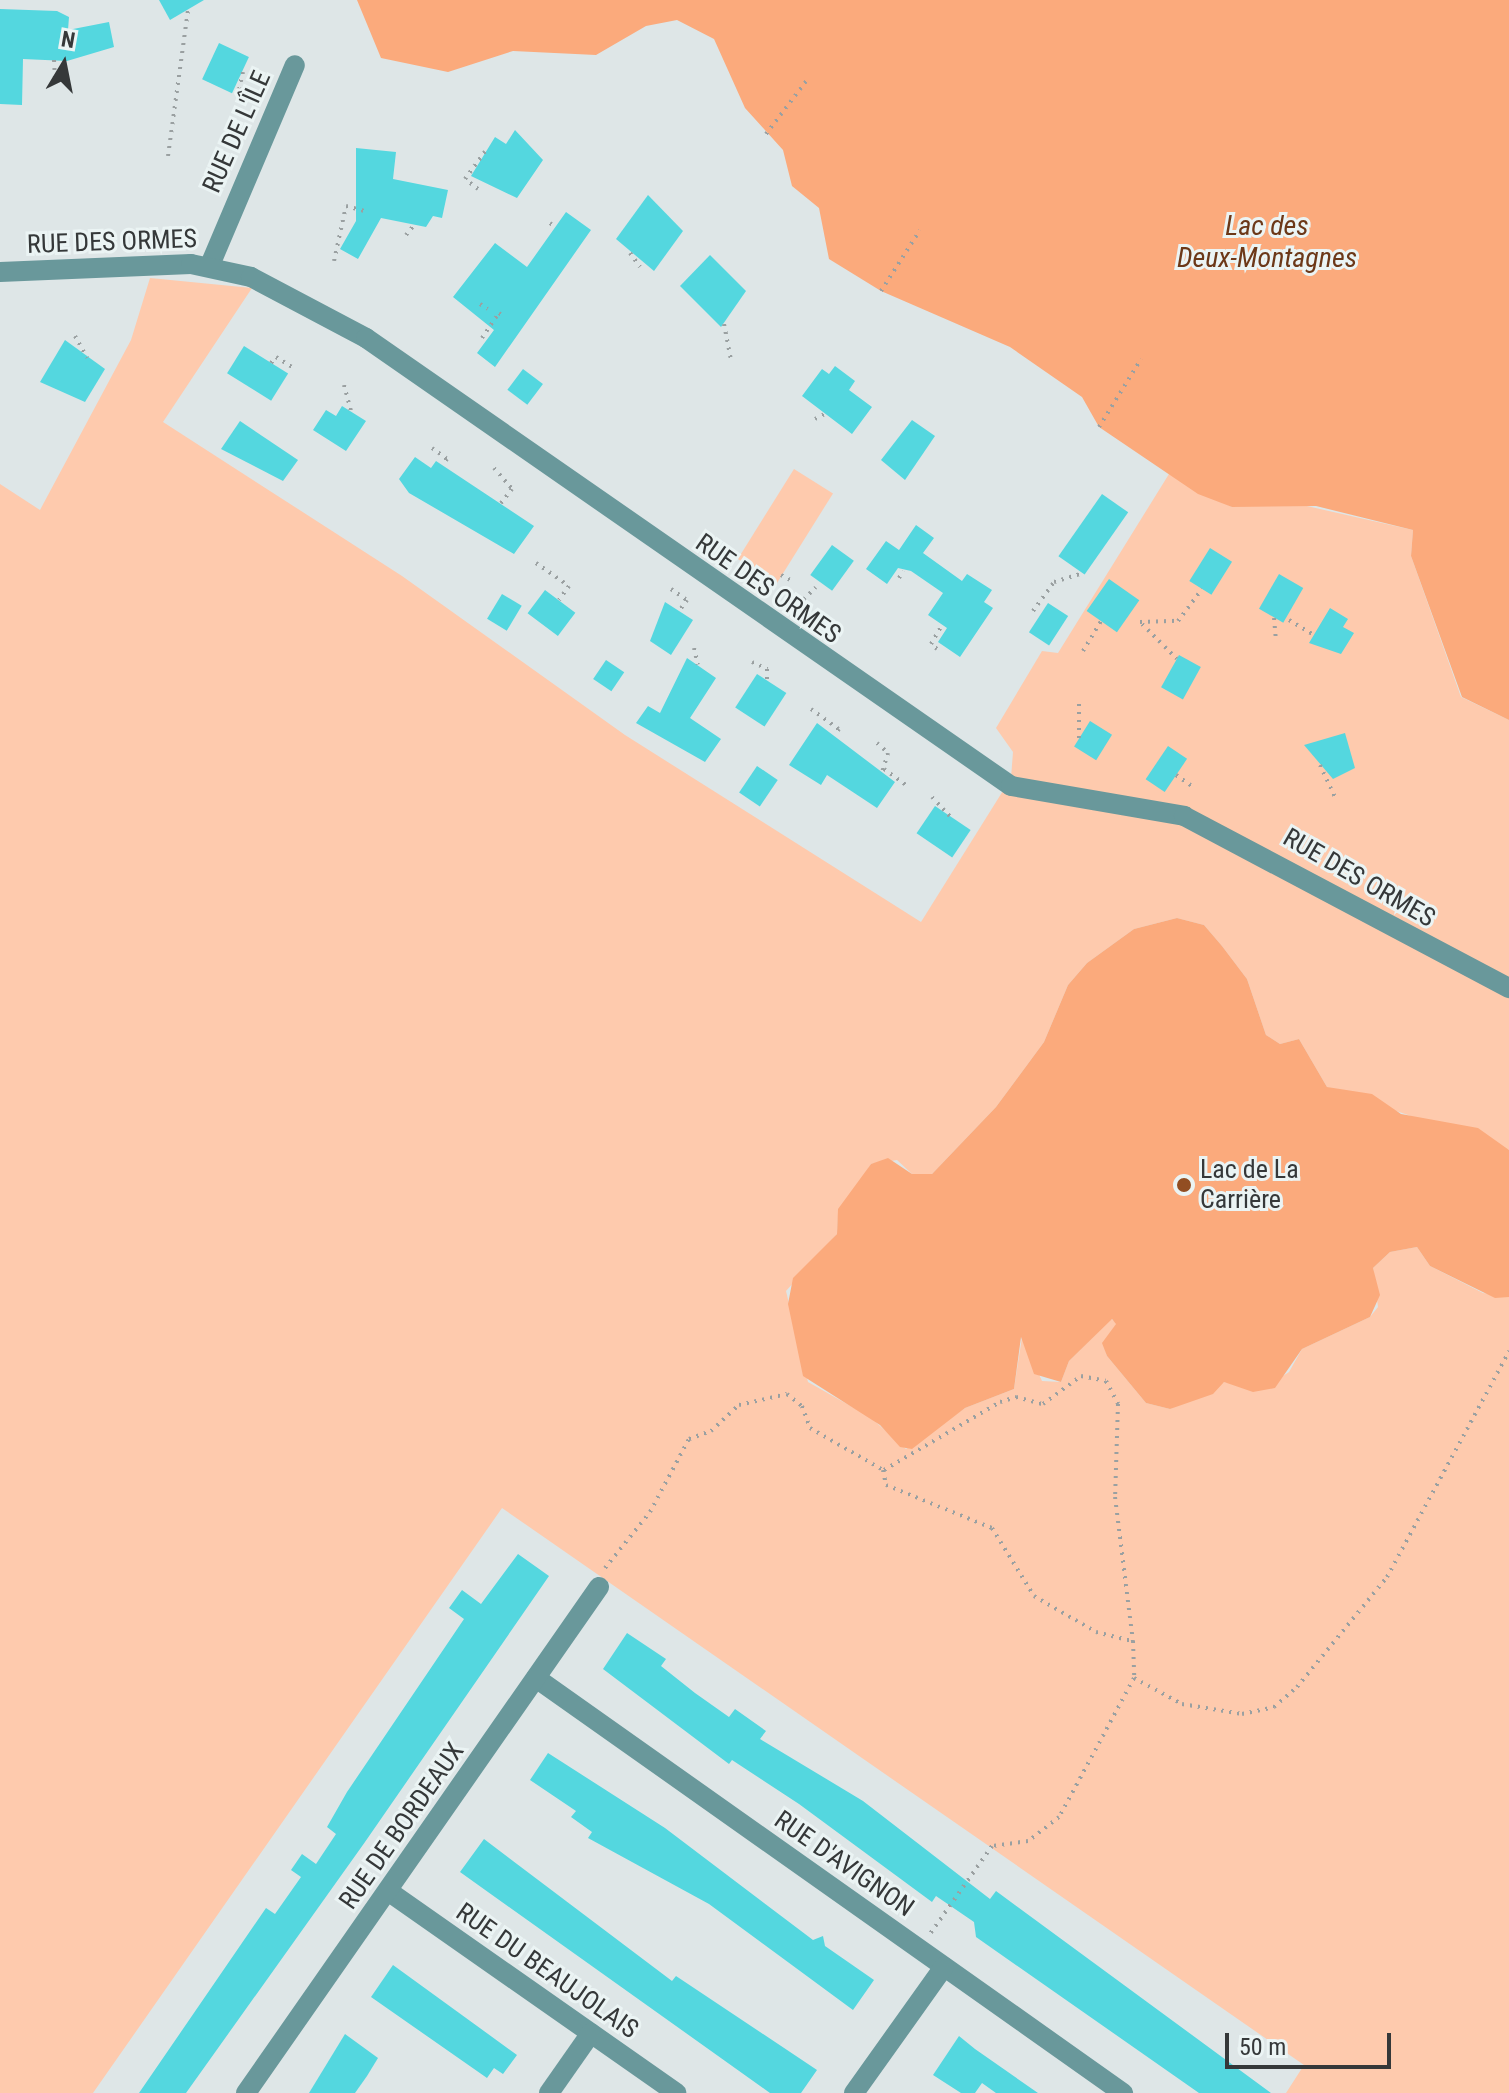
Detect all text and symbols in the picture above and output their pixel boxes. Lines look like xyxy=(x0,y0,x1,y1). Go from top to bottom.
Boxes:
north arrow xyxy=(24,24,104,104)
text: N xyxy=(59,26,77,53)
street label: RUE DE L'ÎLE xyxy=(196,66,278,198)
water label: Lac des Deux-Montagnes xyxy=(1177,209,1357,275)
street label: RUE DES ORMES xyxy=(27,223,197,261)
street label: RUE DES ORMES xyxy=(689,527,847,651)
street label: RUE DES ORMES xyxy=(1278,822,1440,934)
place label: Lac de La Carrière xyxy=(1200,1154,1299,1216)
marker: Lac de La Carrière xyxy=(1175,1176,1193,1194)
street label: RUE DE BORDEAUX xyxy=(333,1737,471,1915)
street label: RUE D'AVIGNON xyxy=(768,1804,920,1924)
street label: RUE DU BEAUJOLAIS xyxy=(450,1897,644,2045)
scale bar xyxy=(1229,2017,1395,2067)
text: 50 m xyxy=(1239,2033,1286,2061)

